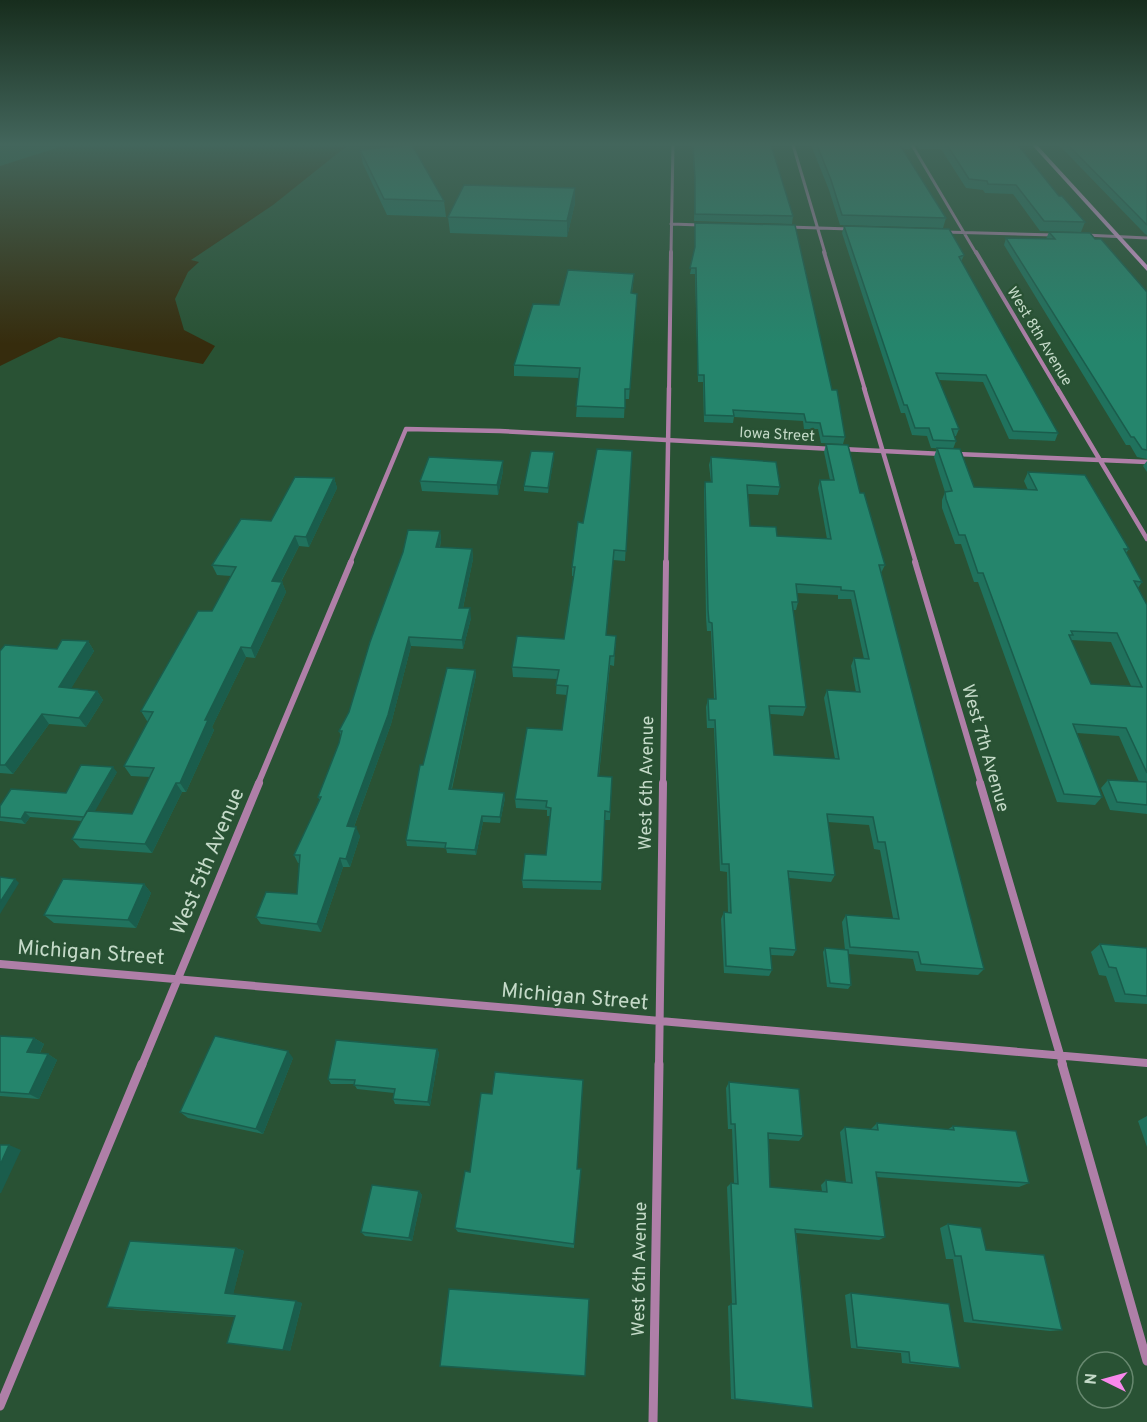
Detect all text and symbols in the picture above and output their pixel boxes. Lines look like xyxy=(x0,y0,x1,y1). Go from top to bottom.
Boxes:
street label: West 8th Avenue xyxy=(1002,284,1076,390)
street label: Iowa Street xyxy=(739,424,815,447)
street label: West 7th Avenue xyxy=(955,682,1014,815)
street label: West 6th Avenue xyxy=(635,716,660,851)
street label: West 5th Avenue xyxy=(165,784,252,939)
street label: Michigan Street xyxy=(16,935,166,972)
street label: Michigan Street xyxy=(500,978,650,1017)
street label: West 6th Avenue xyxy=(628,1202,653,1337)
north arrow xyxy=(1075,1350,1135,1410)
text: N xyxy=(1082,1372,1103,1385)

